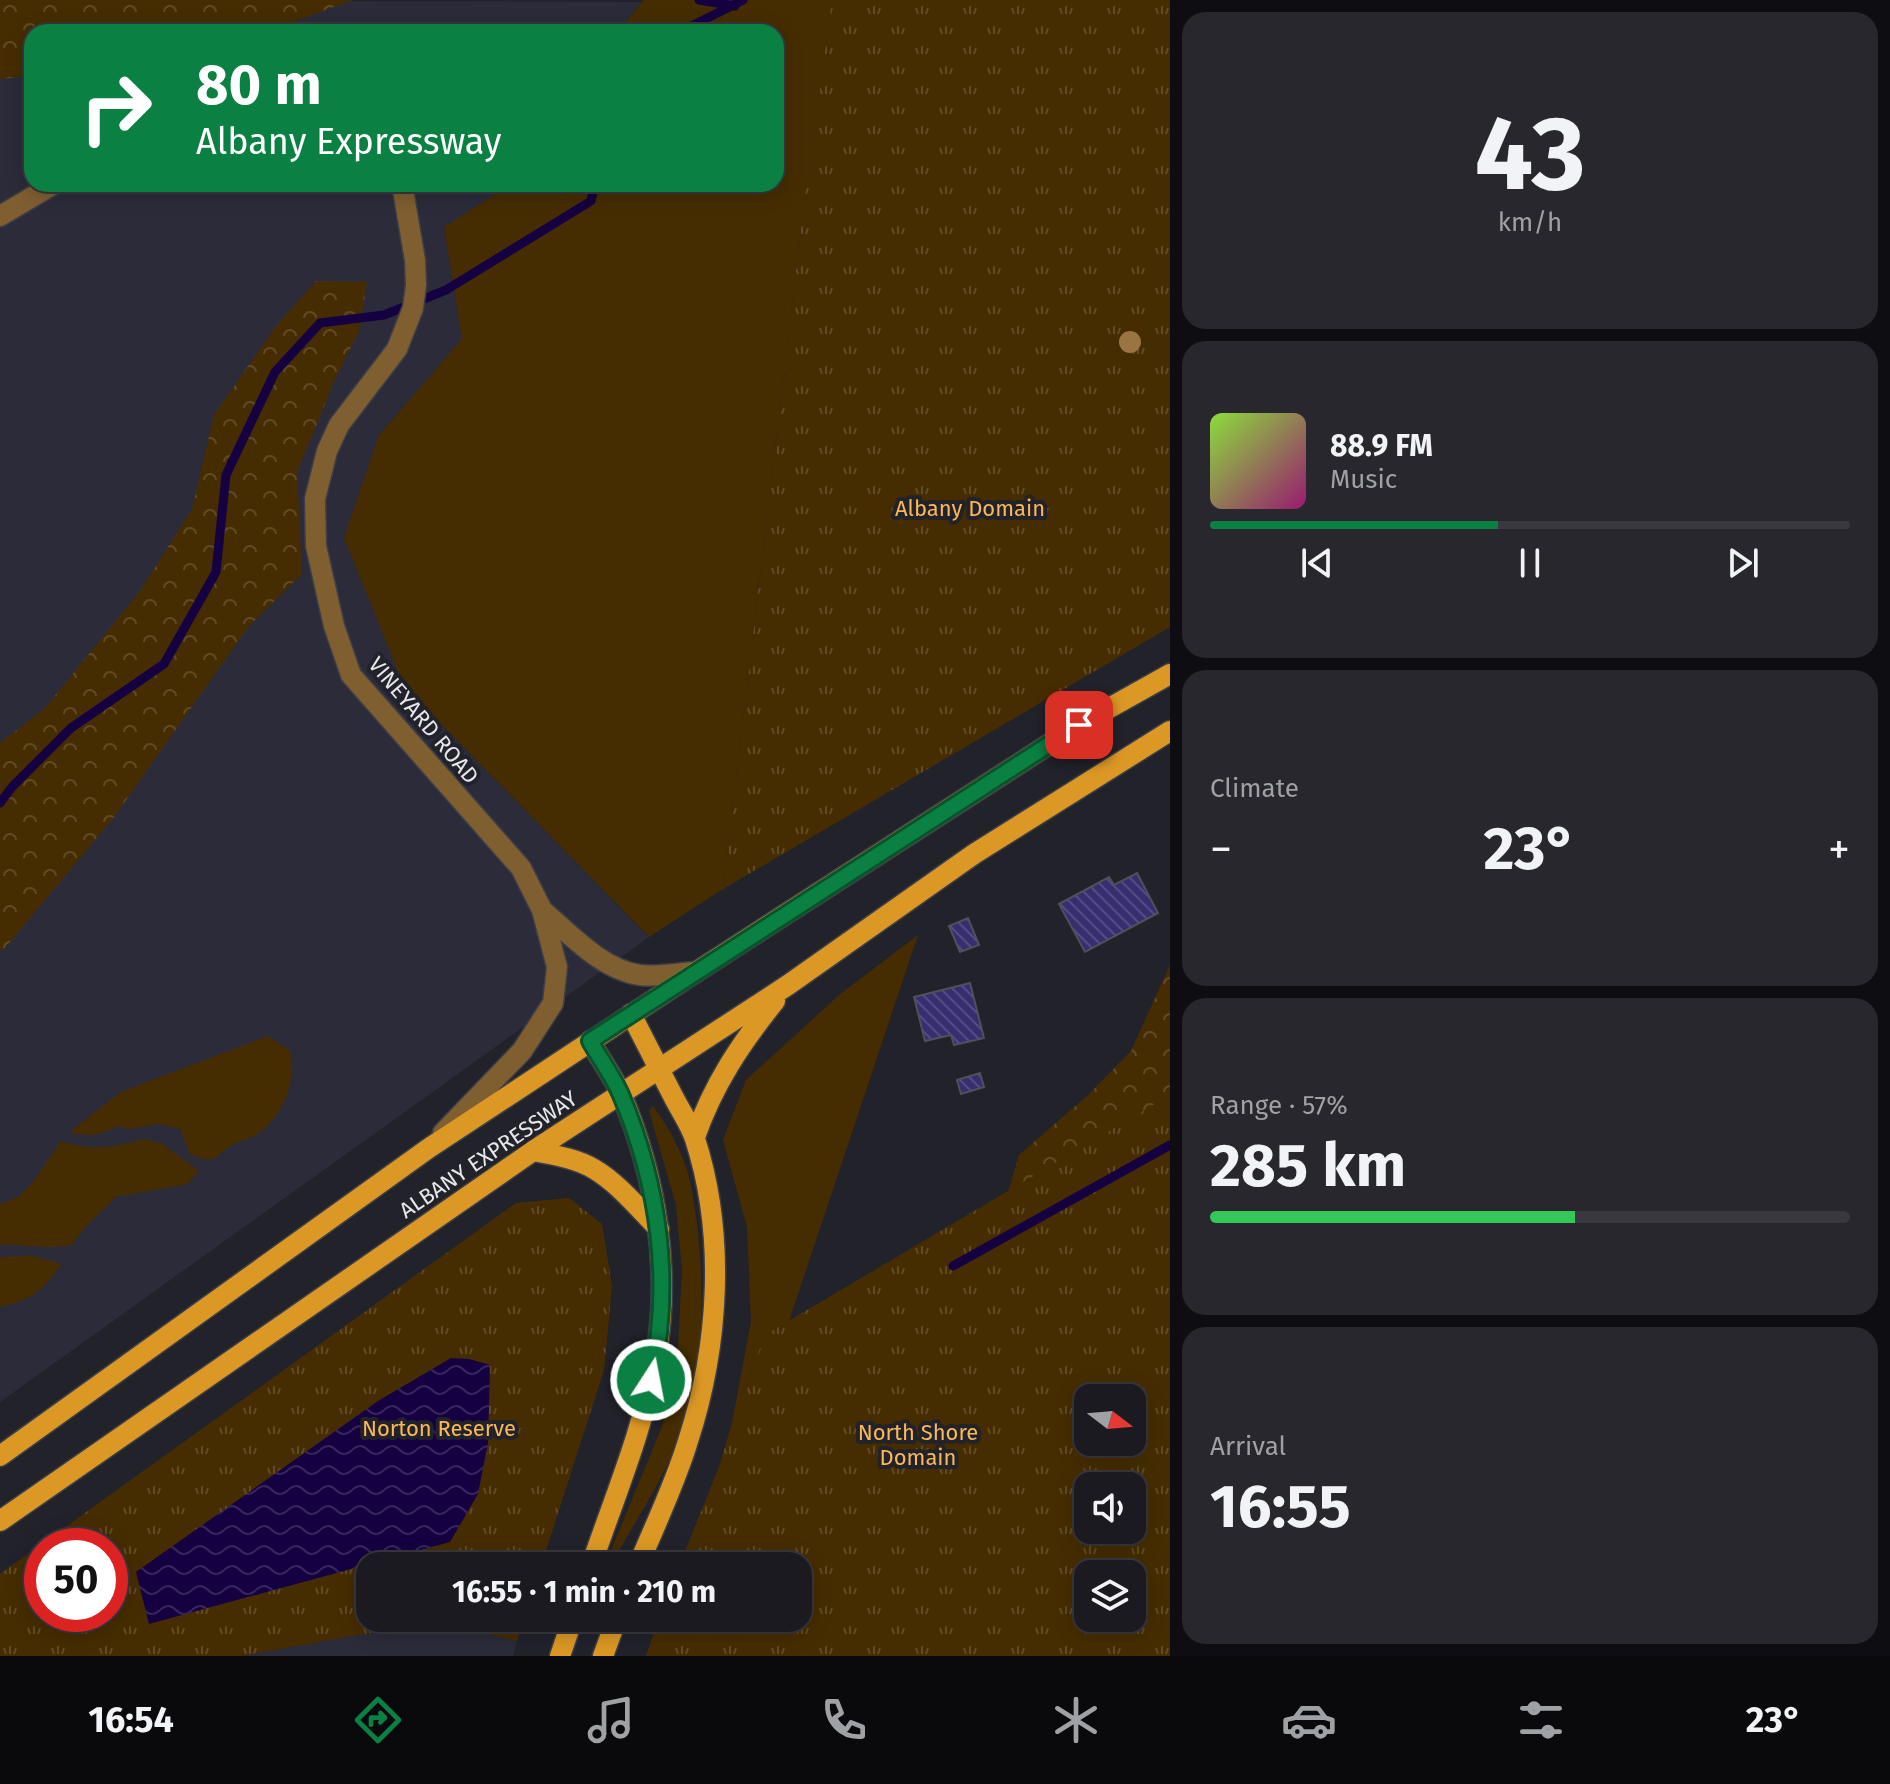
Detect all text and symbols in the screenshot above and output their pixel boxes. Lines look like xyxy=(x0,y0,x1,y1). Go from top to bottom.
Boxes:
text: 80 m xyxy=(196,52,322,119)
icon: right xyxy=(64,56,168,160)
text: 43 xyxy=(1474,92,1586,217)
text: Albany Expressway xyxy=(196,120,502,164)
text: km/h xyxy=(1498,207,1562,238)
text: 88.9 FM xyxy=(1330,428,1433,464)
text: Music xyxy=(1330,464,1397,495)
park label: Albany Domain xyxy=(895,495,1045,522)
icon: previous xyxy=(1295,541,1339,585)
icon: pause xyxy=(1508,541,1552,585)
icon: next xyxy=(1721,541,1765,585)
street label: VINEYARD ROAD xyxy=(363,651,484,789)
pin xyxy=(1045,691,1113,759)
icon: arrive xyxy=(1057,703,1101,747)
text: Climate xyxy=(1210,773,1299,804)
text: 23° xyxy=(1483,813,1577,885)
text: − xyxy=(1210,823,1232,876)
text: + xyxy=(1828,823,1850,876)
street label: ALBANY EXPRESSWAY xyxy=(394,1085,582,1224)
text: Range · 57% xyxy=(1210,1090,1348,1121)
text: 285 km xyxy=(1210,1130,1406,1202)
position arrow xyxy=(609,1338,693,1422)
north arrow xyxy=(1074,1384,1146,1456)
map controls xyxy=(1074,1384,1146,1632)
park label: Norton Reserve xyxy=(362,1415,516,1442)
park label: North Shore Domain xyxy=(858,1419,978,1471)
text: Arrival xyxy=(1210,1431,1286,1462)
text: 16:55 xyxy=(1210,1471,1351,1543)
button: sound xyxy=(1074,1472,1146,1544)
speed limit sign: 50 xyxy=(24,1528,128,1632)
button: layers xyxy=(1074,1560,1146,1632)
text: 16:55 · 1 min · 210 m xyxy=(452,1574,716,1610)
icon: directions xyxy=(350,1692,406,1748)
icon: music xyxy=(583,1692,639,1748)
icon: phone xyxy=(816,1692,872,1748)
icon: climate xyxy=(1048,1692,1104,1748)
icon: car xyxy=(1281,1692,1337,1748)
icon: filters xyxy=(1513,1692,1569,1748)
text: 16:54 xyxy=(88,1698,174,1742)
text: 23° xyxy=(1746,1698,1802,1742)

